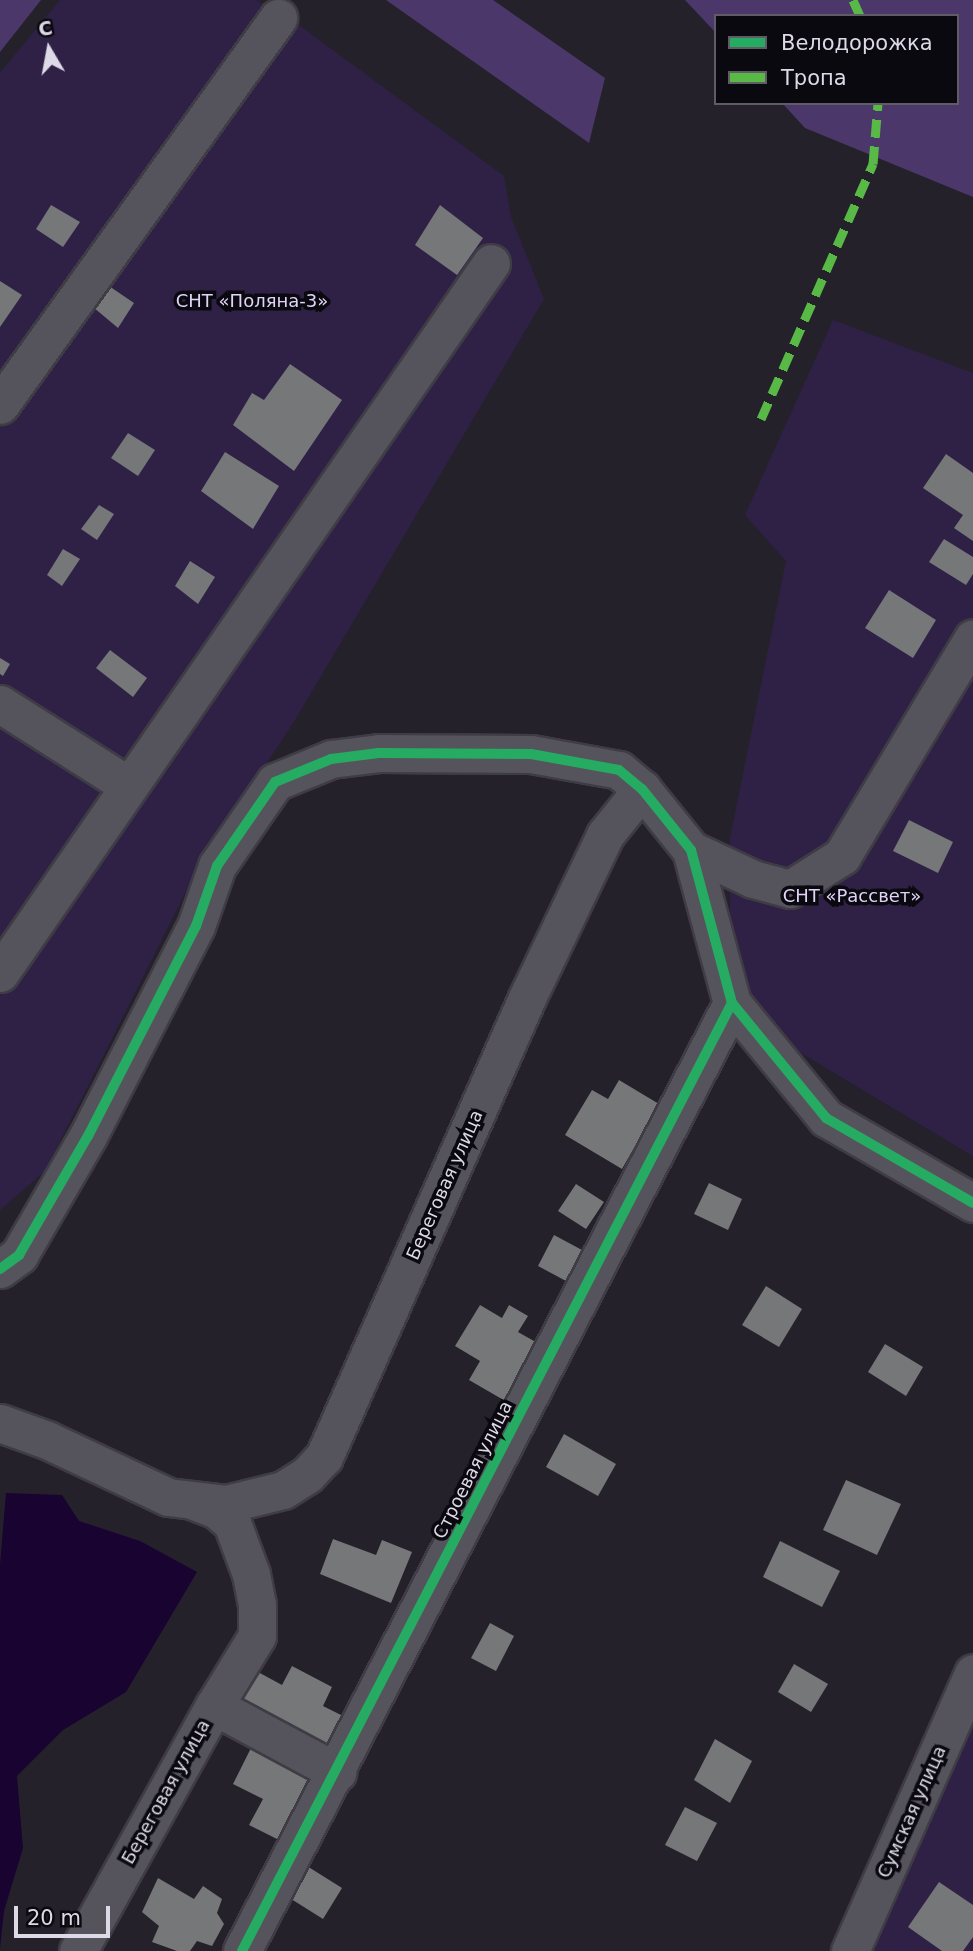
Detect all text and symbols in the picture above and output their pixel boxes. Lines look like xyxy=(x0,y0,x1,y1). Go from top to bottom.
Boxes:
north arrow xyxy=(14,14,84,84)
legend xyxy=(714,14,959,105)
text: С xyxy=(37,16,54,40)
text: Велодорожка xyxy=(781,31,933,55)
text: Тропа xyxy=(781,66,847,90)
park label: СНТ «Поляна-3» xyxy=(176,290,328,312)
park label: СНТ «Рассвет» xyxy=(783,885,921,907)
street label: Береговая улица xyxy=(402,1107,488,1263)
street label: Строевая улица xyxy=(429,1397,517,1543)
street label: Береговая улица xyxy=(117,1716,215,1868)
street label: Сумская улица xyxy=(873,1743,951,1881)
scale bar xyxy=(18,1892,114,1936)
text: 20 m xyxy=(27,1906,81,1930)

